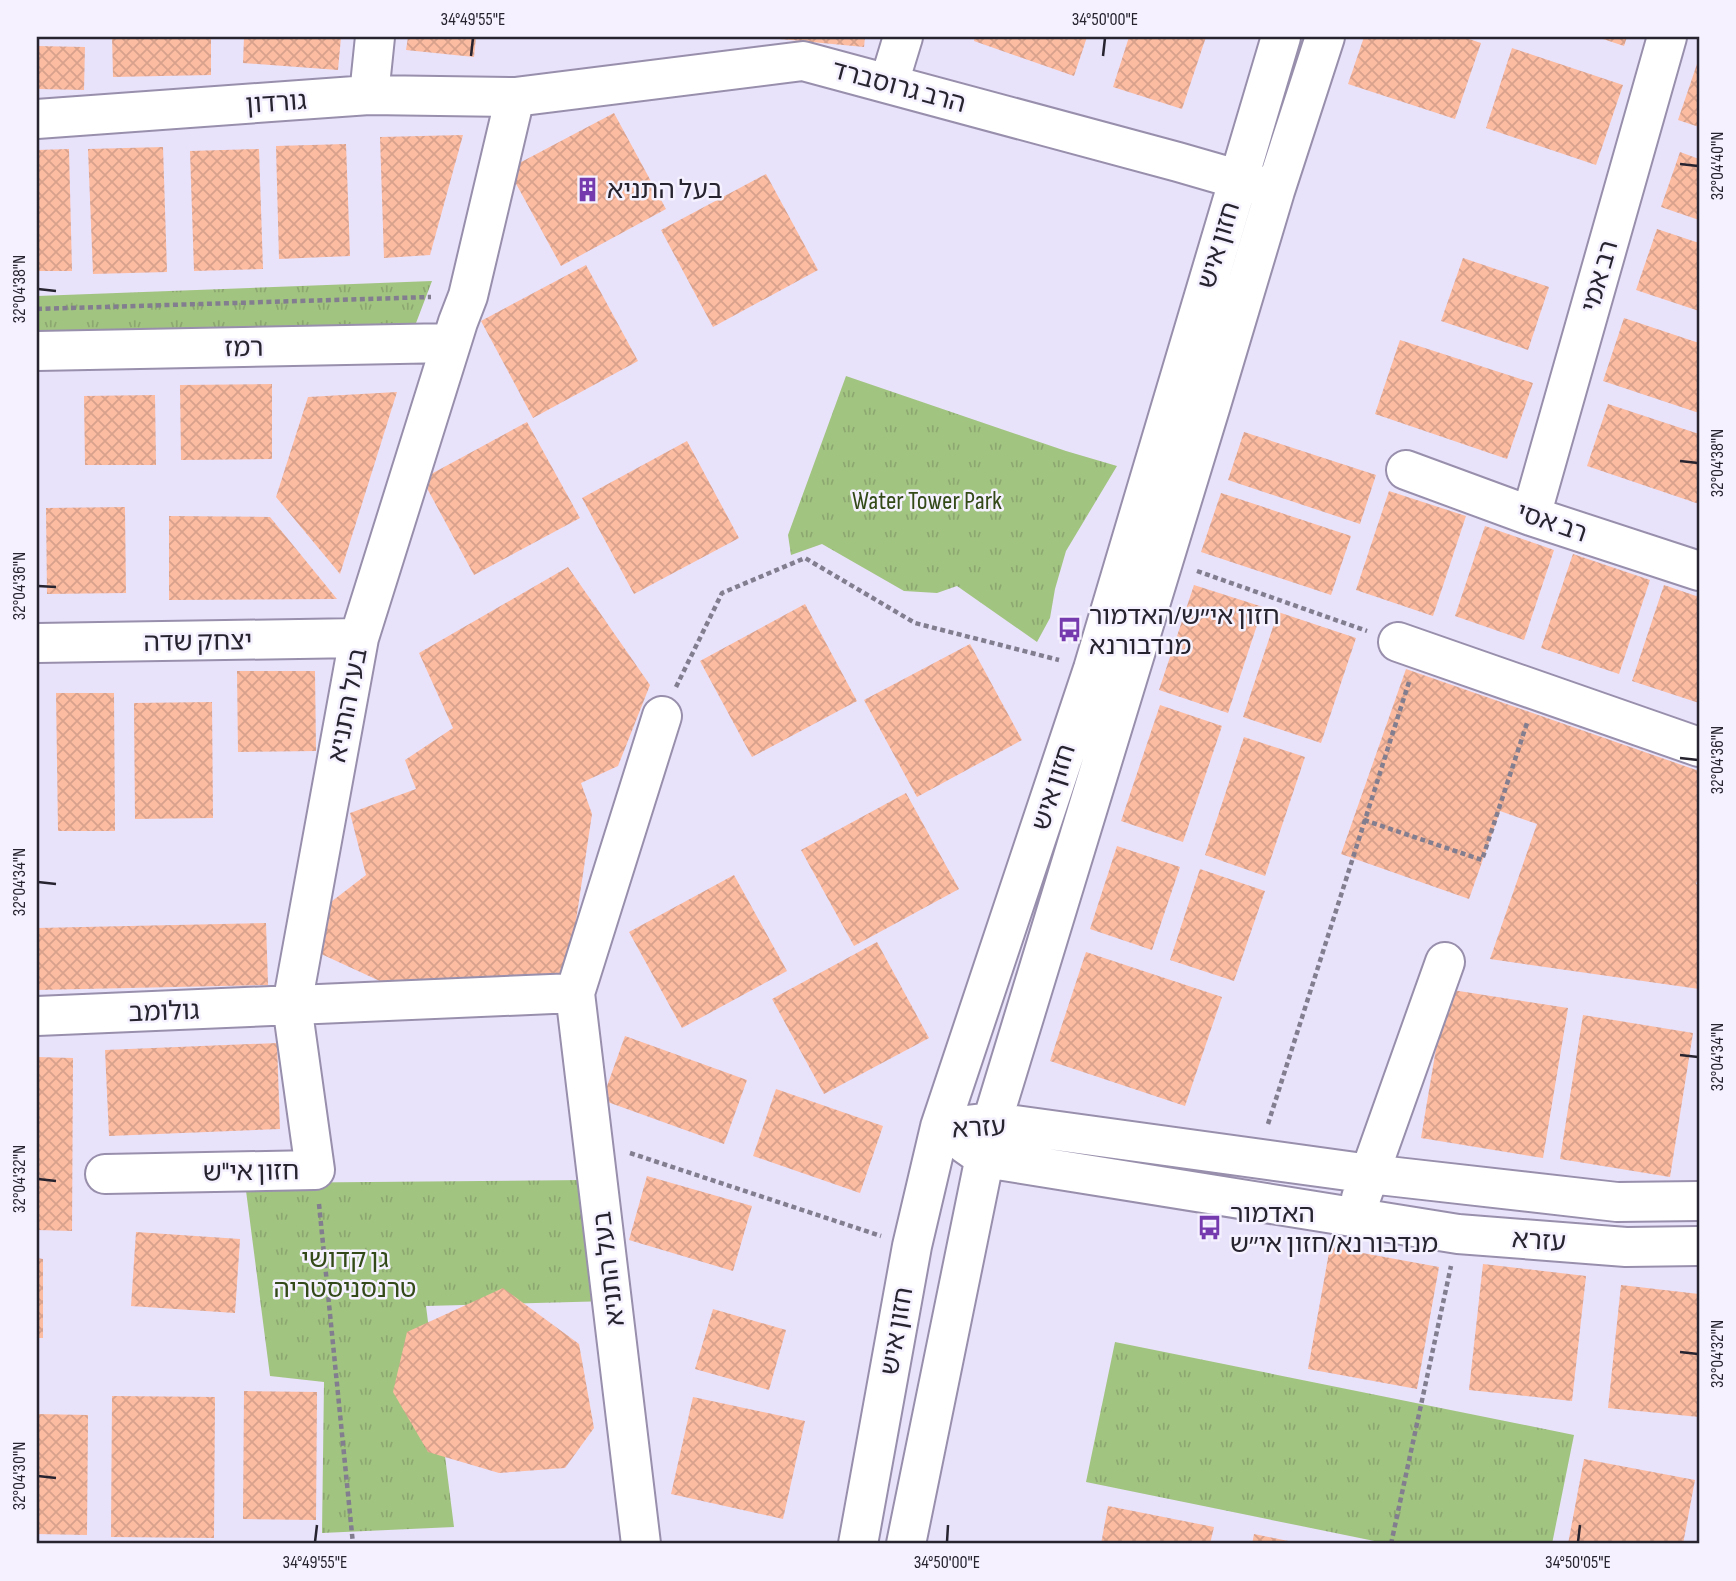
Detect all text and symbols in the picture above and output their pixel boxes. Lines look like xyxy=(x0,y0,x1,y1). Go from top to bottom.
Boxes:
text: 34°49'55"E xyxy=(441,9,505,30)
text: 34°50'00"E xyxy=(1072,9,1138,30)
street label: הרב גרוסברד xyxy=(828,55,969,120)
street label: גורדון xyxy=(244,86,308,121)
text: 32°04'40"N xyxy=(1707,132,1728,200)
building icon: בעל התניא xyxy=(573,175,601,203)
place label: בעל התניא xyxy=(607,175,723,206)
street label: חזון איש xyxy=(1192,198,1247,292)
street label: רב אמי xyxy=(1576,237,1625,316)
text: 32°04'38"N xyxy=(9,255,30,323)
street label: רמז xyxy=(224,333,264,364)
text: 32°04'38"N xyxy=(1707,429,1728,497)
park label: Water Tower Park xyxy=(852,486,1002,517)
street label: רב אסי xyxy=(1512,497,1591,550)
text: 32°04'36"N xyxy=(9,552,30,620)
place label: חזון אי״ש/האדמור מנדבורנא xyxy=(1089,601,1280,662)
bus stop icon: חזון אי״ש/האדמור מנדבורנא xyxy=(1055,616,1083,644)
street label: יצחק שדה xyxy=(143,626,253,659)
street label: בעל התניא xyxy=(322,646,375,765)
text: 32°04'36"N xyxy=(1707,726,1728,794)
street label: חזון איש xyxy=(1026,740,1083,835)
text: 32°04'34"N xyxy=(9,848,30,916)
street label: גולומב xyxy=(128,996,200,1029)
text: 32°04'34"N xyxy=(1707,1023,1728,1091)
street label: עזרא xyxy=(951,1112,1007,1145)
text: 32°04'32"N xyxy=(9,1145,30,1213)
street label: חזון אי"ש xyxy=(203,1156,300,1189)
place label: האדמור מנדבורנא/חזון אי״ש xyxy=(1230,1199,1438,1260)
street label: בעל התניא xyxy=(587,1210,632,1328)
bus stop icon: האדמור מנדבורנא/חזון אי״ש xyxy=(1196,1214,1224,1242)
street label: עזרא xyxy=(1511,1224,1567,1259)
park label: גן קדושי טרנסניסטריה xyxy=(273,1244,417,1305)
street label: חזון איש xyxy=(874,1285,920,1378)
text: 32°04'32"N xyxy=(1707,1320,1728,1388)
text: 32°04'30"N xyxy=(9,1442,30,1510)
text: 34°49'55"E xyxy=(283,1552,347,1573)
text: 34°50'00"E xyxy=(914,1552,980,1573)
text: 34°50'05"E xyxy=(1545,1552,1611,1573)

